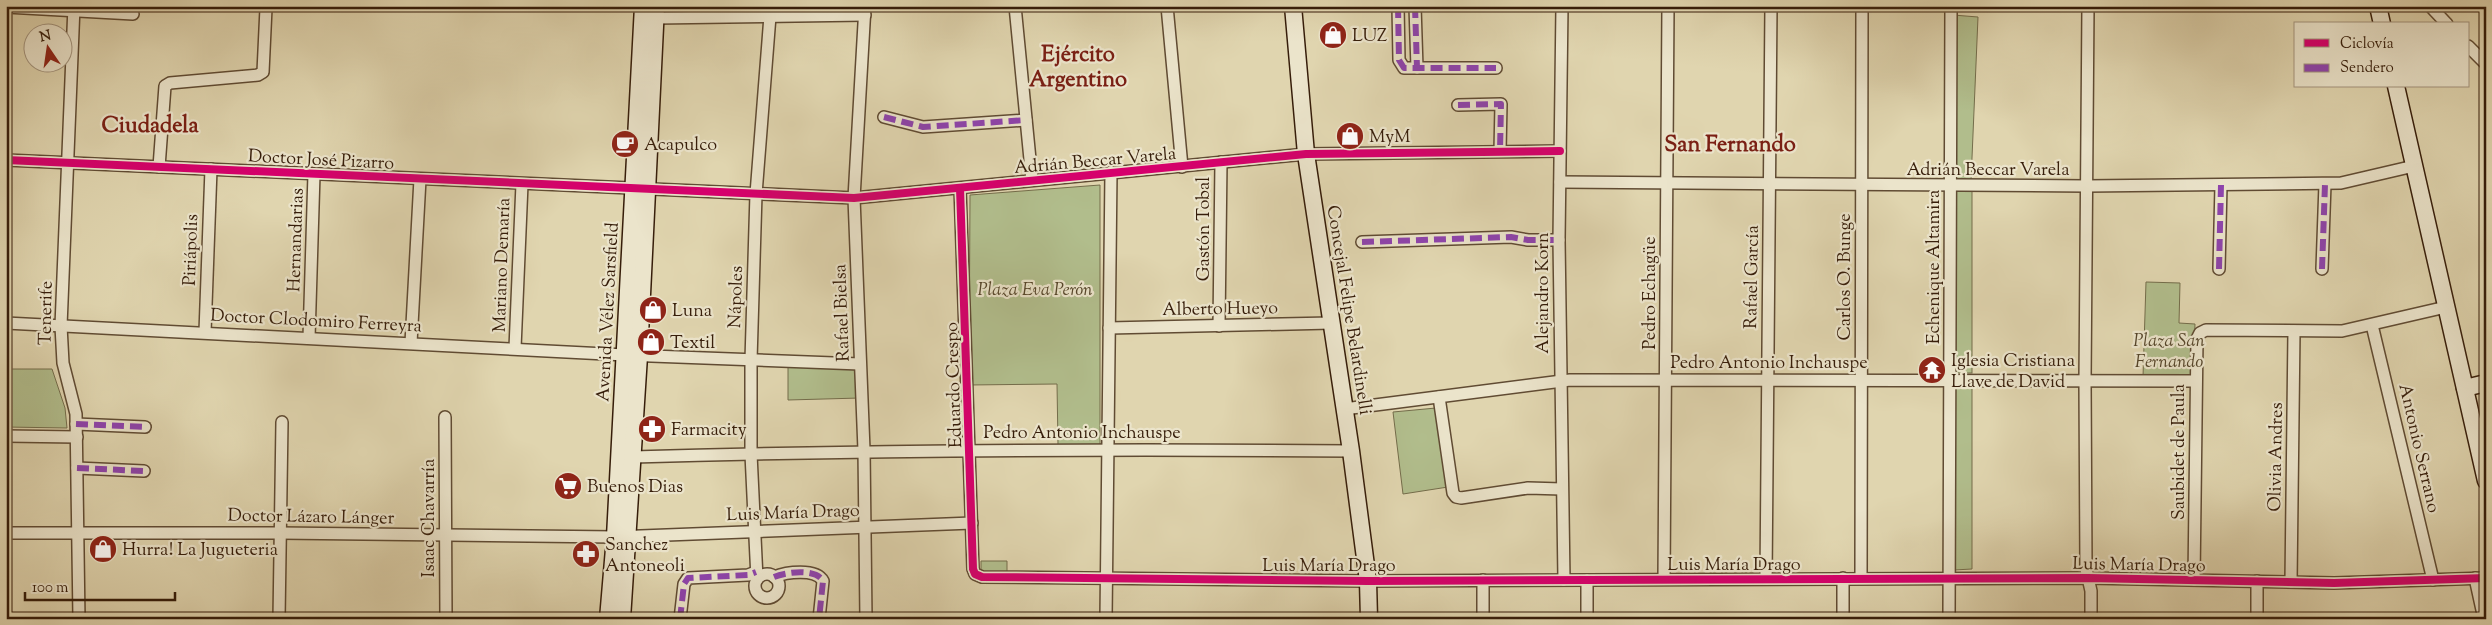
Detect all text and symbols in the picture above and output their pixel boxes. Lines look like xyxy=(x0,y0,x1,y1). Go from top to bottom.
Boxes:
shop icon: LUZ xyxy=(1318,20,1348,50)
north arrow xyxy=(22,22,72,72)
legend xyxy=(2294,22,2470,88)
place label: LUZ xyxy=(1352,24,1387,50)
text: N xyxy=(38,26,53,48)
text: Ciclovía xyxy=(2340,34,2394,55)
district label: Ejército Argentino xyxy=(1029,40,1127,97)
text: Sendero xyxy=(2340,58,2394,79)
district label: Ciudadela xyxy=(101,111,199,143)
shop icon: MyM xyxy=(1335,121,1365,151)
place label: MyM xyxy=(1369,125,1411,151)
cafe icon: Acapulco xyxy=(610,129,640,159)
district label: San Fernando xyxy=(1664,130,1796,162)
place label: Acapulco xyxy=(644,133,717,159)
street label: Adrián Beccar Varela xyxy=(1013,142,1177,182)
street label: Doctor José Pizarro xyxy=(247,144,395,178)
street label: Adrián Beccar Varela xyxy=(1907,158,2069,184)
street label: Gastón Tobal xyxy=(1192,177,1218,281)
street label: Hernandarias xyxy=(282,188,312,293)
street label: Echenique Altamira xyxy=(1922,190,1948,344)
street label: Mariano Demaría xyxy=(488,197,518,333)
street label: Concejal Felipe Belardinelli xyxy=(1319,204,1377,417)
street label: Carlos O. Bunge xyxy=(1833,213,1859,341)
street label: Piriápolis xyxy=(178,214,206,286)
street label: Avenida Vélez Sarsfield xyxy=(591,222,627,402)
street label: Rafael García xyxy=(1739,225,1767,329)
street label: Alejandro Korn xyxy=(1531,232,1557,354)
street label: Pedro Echagüe xyxy=(1638,236,1664,350)
street label: Rafael Bielsa xyxy=(828,264,858,362)
street label: Nápoles xyxy=(723,265,751,329)
park label: Plaza Eva Perón xyxy=(977,278,1093,304)
street label: Tenerife xyxy=(33,281,61,345)
shop icon: Luna xyxy=(638,295,668,325)
street label: Alberto Hueyo xyxy=(1162,296,1278,324)
place label: Luna xyxy=(672,299,712,325)
street label: Doctor Clodomiro Ferreyra xyxy=(209,303,422,341)
street label: Eduardo Crespo xyxy=(940,321,970,448)
shop icon: Textil xyxy=(636,327,666,357)
park label: Plaza San Fernando xyxy=(2133,329,2205,376)
place label: Textil xyxy=(670,331,715,357)
place label: Iglesia Cristiana Llave de David xyxy=(1951,349,2075,396)
street label: Pedro Antonio Inchauspe xyxy=(1670,351,1868,377)
temple icon: Iglesia Cristiana Llave de David xyxy=(1917,355,1947,385)
street label: Antonio Serrano xyxy=(2391,381,2446,516)
street label: Saubidet de Paula xyxy=(2167,384,2193,520)
street label: Olivia Andres xyxy=(2263,402,2291,512)
pharmacy icon: Farmacity xyxy=(637,414,667,444)
place label: Farmacity xyxy=(671,418,747,444)
street label: Pedro Antonio Inchauspe xyxy=(983,421,1181,447)
street label: Isaac Chavarría xyxy=(417,459,443,577)
supermarket icon: Buenos Dias xyxy=(553,471,583,501)
place label: Buenos Dias xyxy=(587,475,683,501)
street label: Luis María Drago xyxy=(726,499,860,529)
street label: Doctor Lázaro Lánger xyxy=(227,504,395,532)
place label: Sanchez Antoneoli xyxy=(605,533,685,580)
shop icon: Hurra! La Jugueteria xyxy=(88,534,118,564)
place label: Hurra! La Jugueteria xyxy=(122,538,278,564)
pharmacy icon: Sanchez Antoneoli xyxy=(571,539,601,569)
street label: Luis María Drago xyxy=(2072,552,2206,580)
street label: Luis María Drago xyxy=(1667,553,1801,579)
street label: Luis María Drago xyxy=(1262,554,1396,580)
scale bar xyxy=(25,570,175,602)
text: 100 m xyxy=(32,578,69,599)

